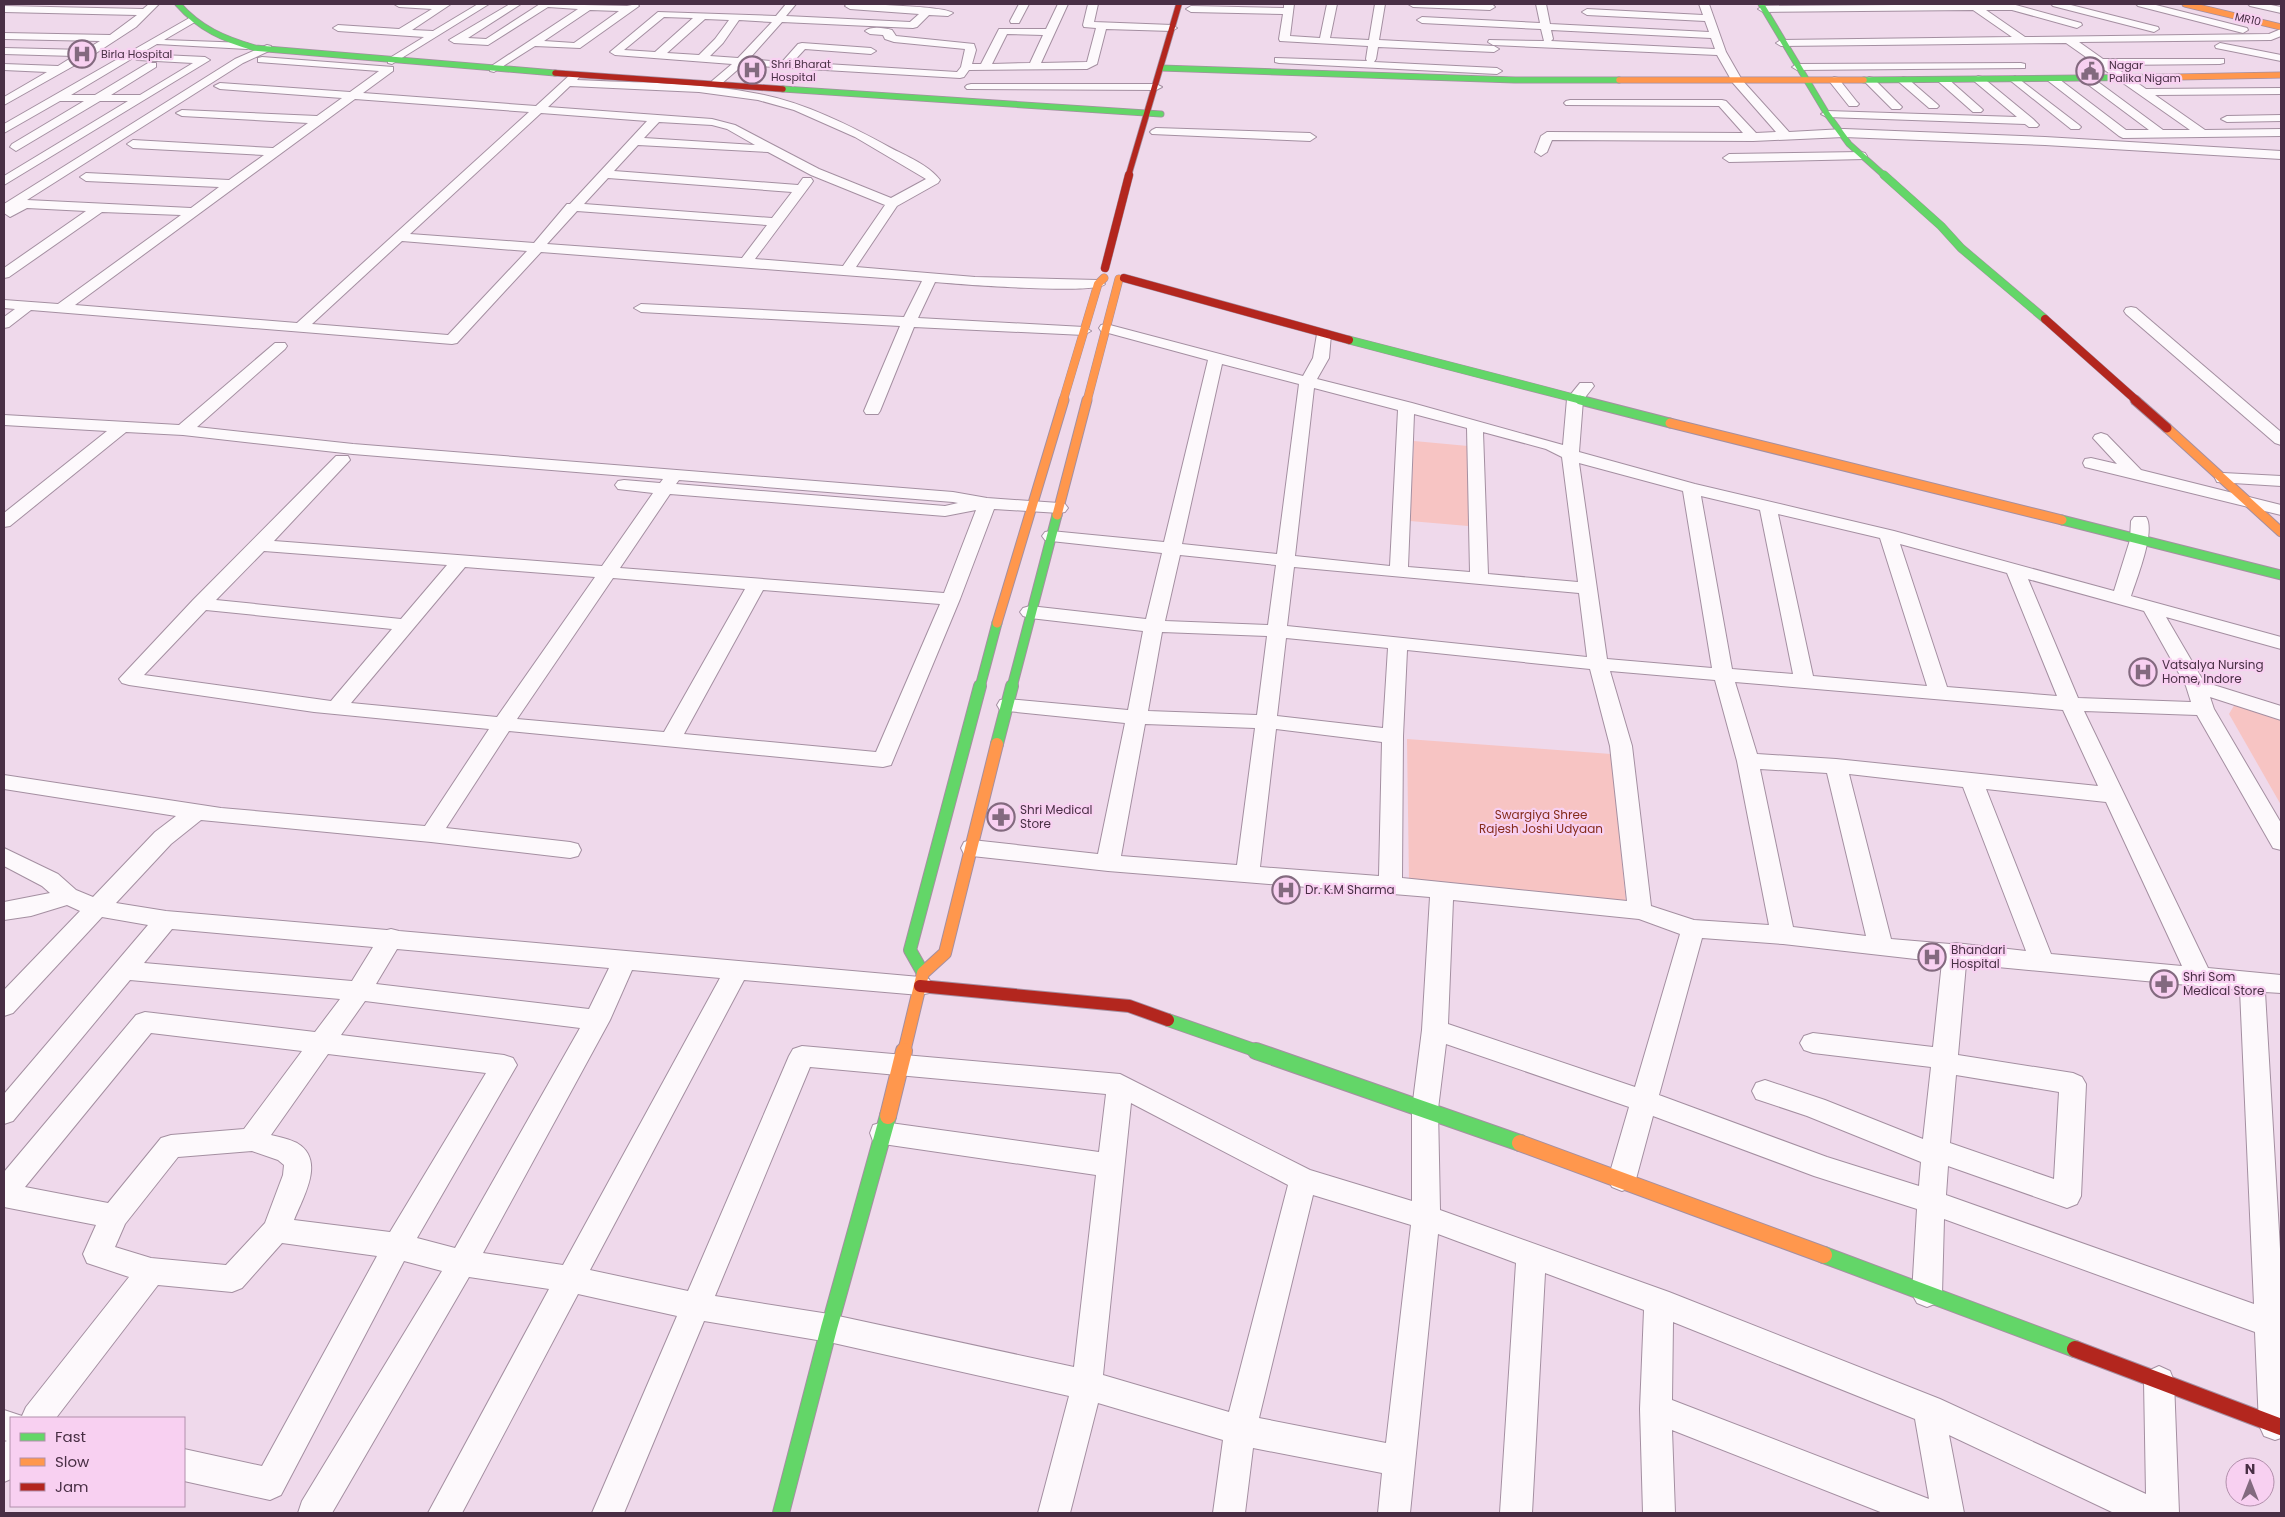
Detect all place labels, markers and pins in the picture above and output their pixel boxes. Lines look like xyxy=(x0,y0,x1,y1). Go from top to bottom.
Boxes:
hospital icon: Birla Hospital xyxy=(67,39,97,69)
place label: Birla Hospital xyxy=(101,46,172,62)
hospital icon: Shri Bharat Hospital xyxy=(737,55,767,85)
place label: Shri Bharat Hospital xyxy=(771,56,831,85)
public building icon: Nagar Palika Nigam xyxy=(2075,56,2105,86)
place label: Nagar Palika Nigam xyxy=(2109,57,2181,86)
place label: Vatsalya Nursing Home, Indore xyxy=(2162,656,2264,687)
hospital icon: Vatsalya Nursing Home, Indore xyxy=(2128,657,2158,687)
place label: Shri Medical Store xyxy=(1020,801,1093,832)
pharmacy icon: Shri Medical Store xyxy=(986,802,1016,832)
hospital icon: Dr. K.M Sharma xyxy=(1271,875,1301,905)
place label: Dr. K.M Sharma xyxy=(1305,881,1395,898)
place label: Bhandari Hospital xyxy=(1951,941,2006,972)
hospital icon: Bhandari Hospital xyxy=(1917,942,1947,972)
place label: Shri Som Medical Store xyxy=(2183,968,2264,999)
pharmacy icon: Shri Som Medical Store xyxy=(2149,969,2179,999)

